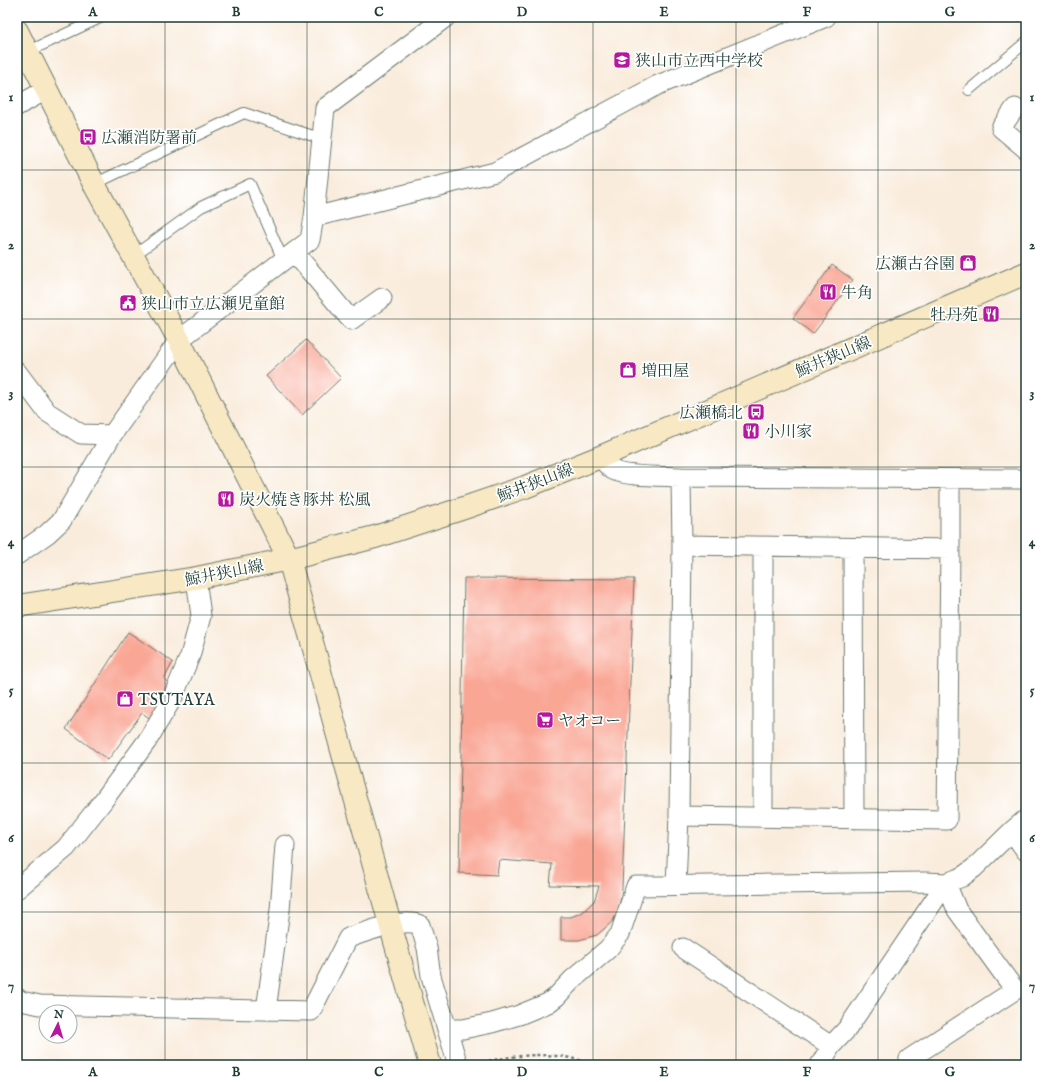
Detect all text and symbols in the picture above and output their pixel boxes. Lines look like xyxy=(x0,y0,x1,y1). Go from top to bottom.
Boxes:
text: A xyxy=(88,4,99,21)
text: B xyxy=(232,4,241,21)
text: C xyxy=(374,4,384,21)
text: D xyxy=(517,4,528,21)
text: E xyxy=(659,4,669,21)
text: F xyxy=(803,4,812,21)
text: G xyxy=(945,4,956,21)
school or university icon: 狭山市立西中学校 xyxy=(612,50,632,70)
place label: 狭山市立西中学校 xyxy=(635,52,763,72)
text: 1 xyxy=(9,89,14,106)
text: 1 xyxy=(1030,89,1035,106)
bus stop icon: 広瀬消防署前 xyxy=(78,127,98,147)
place label: 広瀬消防署前 xyxy=(101,129,197,149)
text: 2 xyxy=(8,237,14,254)
text: 2 xyxy=(1029,237,1035,254)
shop icon: 広瀬古谷園 xyxy=(958,253,978,273)
place label: 広瀬古谷園 xyxy=(875,255,955,275)
restaurant icon: 牛角 xyxy=(818,282,838,302)
place label: 牛角 xyxy=(841,284,873,304)
public building icon: 狭山市立広瀬児童館 xyxy=(118,293,138,313)
place label: 狭山市立広瀬児童館 xyxy=(141,295,285,315)
restaurant icon: 牡丹苑 xyxy=(981,304,1001,324)
place label: 牡丹苑 xyxy=(930,306,978,326)
street label: 鯨井狭山線 xyxy=(793,333,875,383)
shop icon: 増田屋 xyxy=(618,360,638,380)
place label: 増田屋 xyxy=(641,362,689,382)
text: 3 xyxy=(9,385,14,402)
text: 3 xyxy=(1030,385,1035,402)
bus stop icon: 広瀬橋北 xyxy=(746,402,766,422)
place label: 広瀬橋北 xyxy=(679,404,743,424)
restaurant icon: 小川家 xyxy=(741,421,761,441)
place label: 小川家 xyxy=(764,423,812,443)
street label: 鯨井狭山線 xyxy=(495,460,577,508)
restaurant icon: 炭火焼き豚丼 松風 xyxy=(216,489,236,509)
place label: 炭火焼き豚丼 松風 xyxy=(239,491,371,511)
text: 4 xyxy=(8,534,15,551)
text: 4 xyxy=(1029,534,1036,551)
street label: 鯨井狭山線 xyxy=(183,557,266,591)
text: 5 xyxy=(9,682,14,699)
text: 5 xyxy=(1030,682,1035,699)
shop icon: TSUTAYA xyxy=(115,689,135,709)
place label: TSUTAYA xyxy=(138,691,216,711)
supermarket icon: ヤオコー xyxy=(535,710,555,730)
place label: ヤオコー xyxy=(558,712,621,732)
text: 6 xyxy=(8,830,14,847)
text: 6 xyxy=(1029,830,1035,847)
text: 7 xyxy=(8,978,14,995)
text: 7 xyxy=(1029,978,1035,995)
north arrow xyxy=(38,1004,78,1044)
text: N xyxy=(52,1008,65,1022)
text: A xyxy=(88,1064,99,1081)
text: B xyxy=(232,1064,241,1081)
text: C xyxy=(374,1064,384,1081)
text: D xyxy=(517,1064,528,1081)
text: E xyxy=(659,1064,669,1081)
text: F xyxy=(803,1064,812,1081)
text: G xyxy=(945,1064,956,1081)

